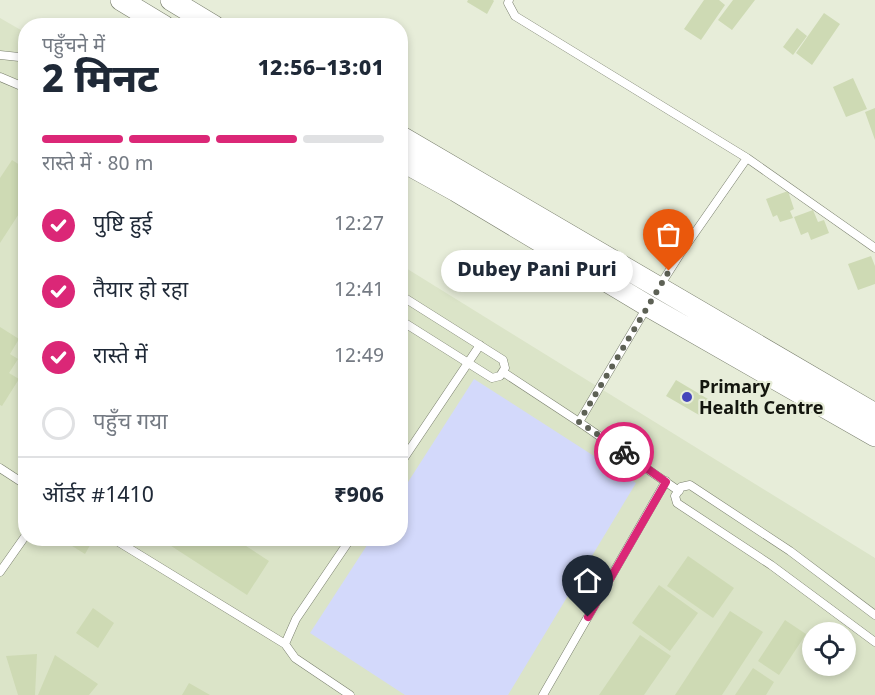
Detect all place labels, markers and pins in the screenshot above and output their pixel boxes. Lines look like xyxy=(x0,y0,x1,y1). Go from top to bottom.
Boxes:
pin xyxy=(643,209,694,271)
callout: Dubey Pani Puri xyxy=(441,250,633,292)
place label: Primary Health Centre xyxy=(699,377,823,421)
marker: Primary Health Centre xyxy=(680,390,694,404)
pin xyxy=(562,555,613,617)

